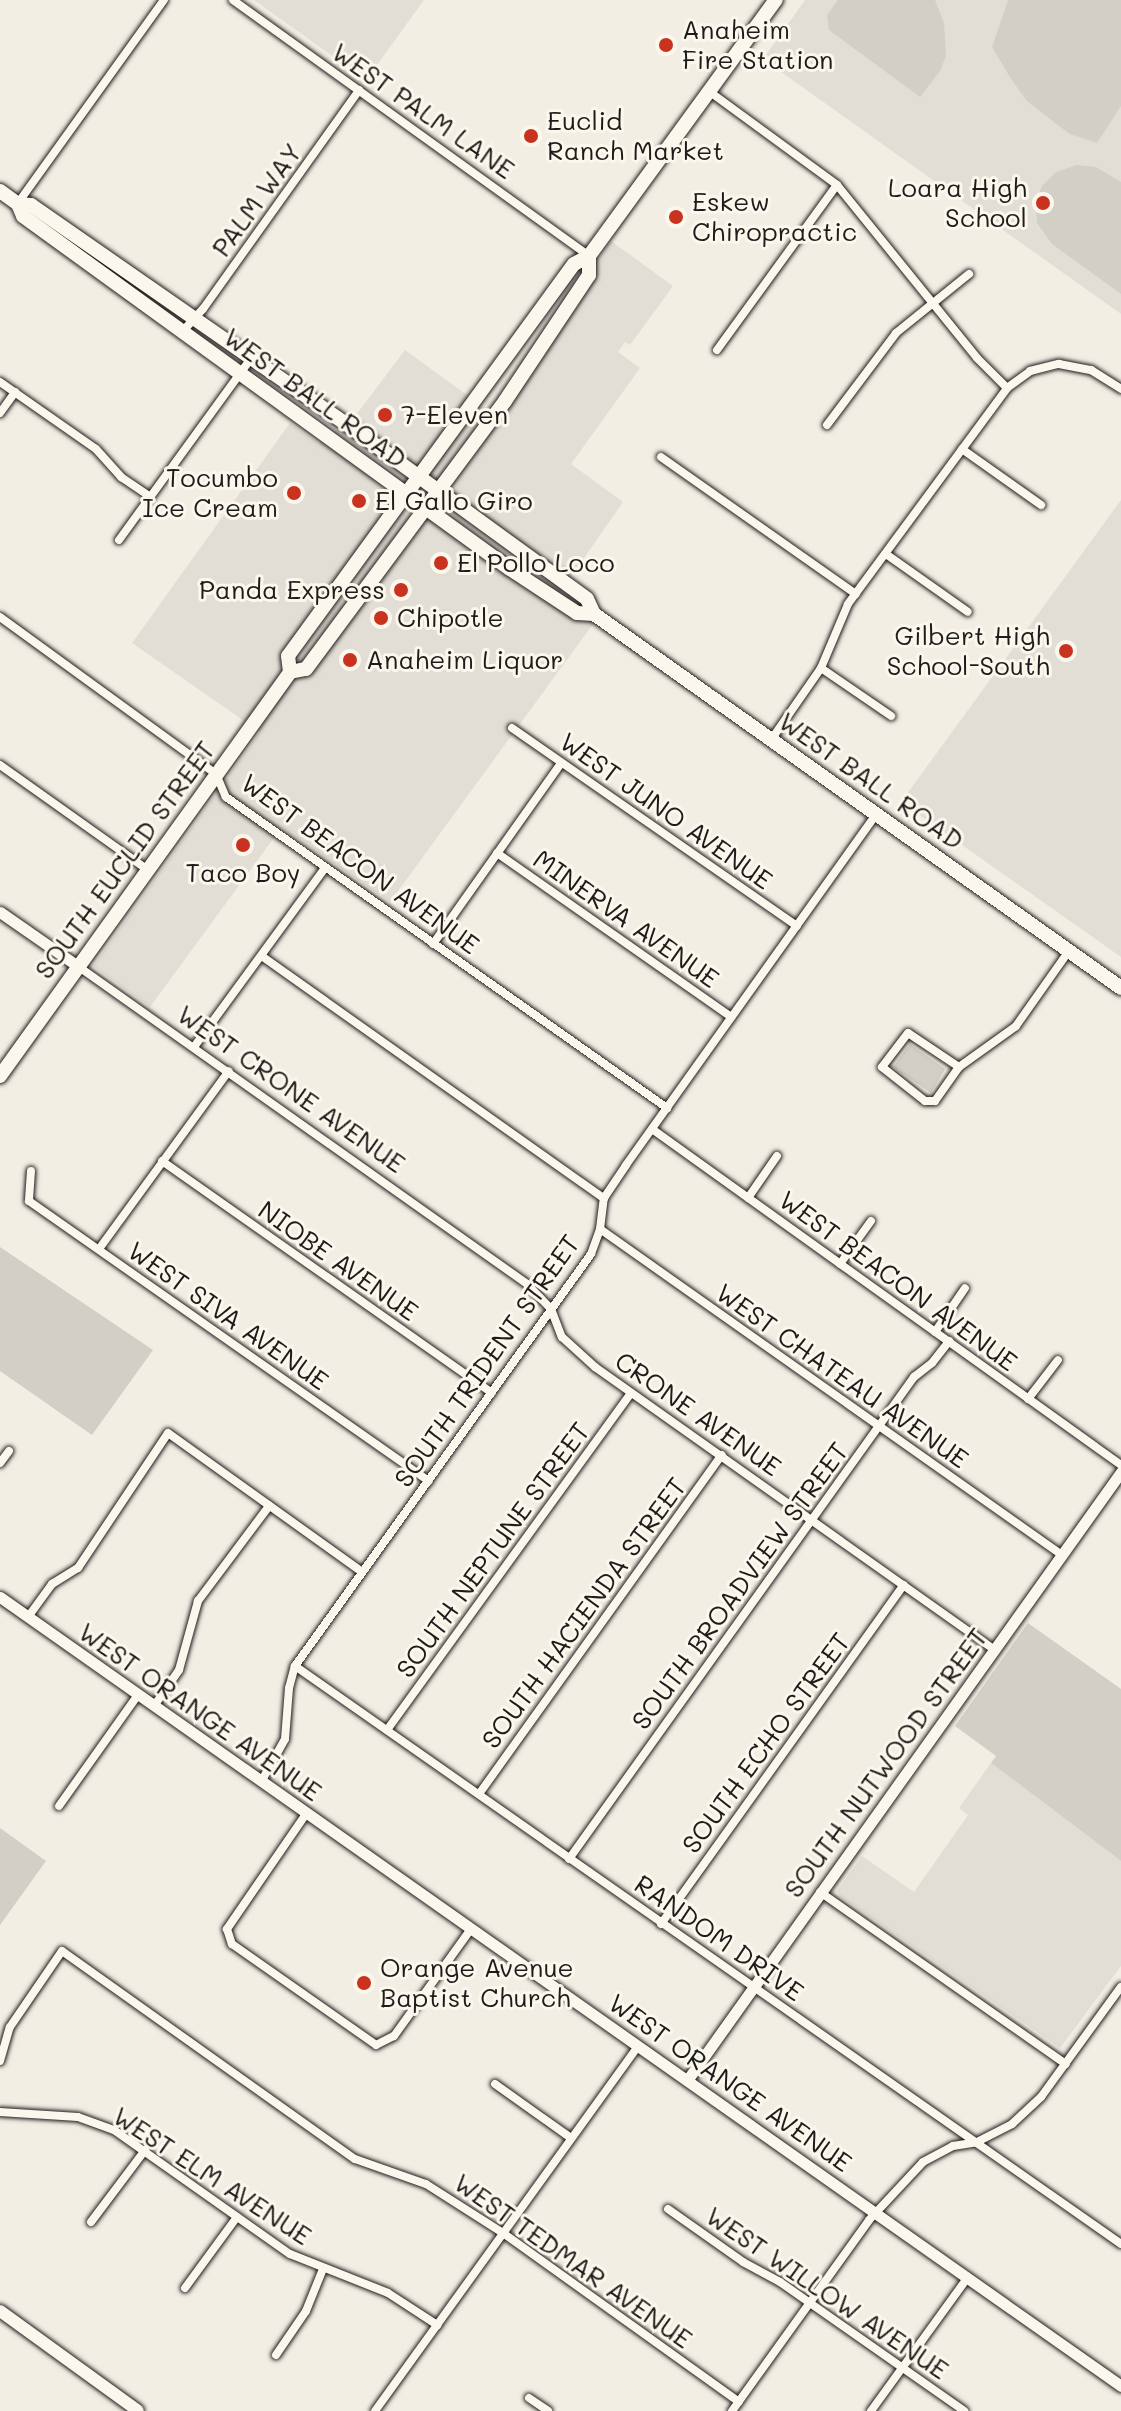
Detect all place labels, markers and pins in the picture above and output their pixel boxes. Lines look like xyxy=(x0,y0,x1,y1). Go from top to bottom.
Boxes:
place label: Anaheim Fire Station xyxy=(682,14,833,76)
marker: Anaheim Fire Station xyxy=(657,36,675,54)
place label: Euclid Ranch Market xyxy=(547,105,724,166)
marker: Euclid Ranch Market xyxy=(522,127,540,145)
place label: Loara High School xyxy=(888,172,1027,234)
place label: Eskew Chiropractic xyxy=(692,186,857,248)
marker: Loara High School xyxy=(1034,194,1052,212)
marker: Eskew Chiropractic xyxy=(667,208,685,226)
place label: 7-Eleven xyxy=(401,399,508,431)
marker: 7-Eleven xyxy=(376,406,394,424)
place label: Tocumbo Ice Cream xyxy=(142,462,278,524)
marker: Tocumbo Ice Cream xyxy=(285,484,303,502)
place label: El Gallo Giro xyxy=(375,485,533,517)
marker: El Gallo Giro xyxy=(350,492,368,510)
place label: El Pollo Loco xyxy=(457,547,615,579)
marker: El Pollo Loco xyxy=(432,554,450,572)
place label: Panda Express xyxy=(199,574,385,606)
marker: Panda Express xyxy=(392,581,410,599)
place label: Chipotle xyxy=(397,602,504,634)
marker: Chipotle xyxy=(372,609,390,627)
place label: Gilbert High School-South xyxy=(887,620,1050,682)
marker: Gilbert High School-South xyxy=(1057,642,1075,660)
place label: Anaheim Liquor xyxy=(366,644,563,676)
marker: Anaheim Liquor xyxy=(341,651,359,669)
marker: Taco Boy xyxy=(234,836,252,854)
place label: Taco Boy xyxy=(186,857,300,889)
place label: Orange Avenue Baptist Church xyxy=(380,1952,574,2014)
marker: Orange Avenue Baptist Church xyxy=(355,1974,373,1992)

